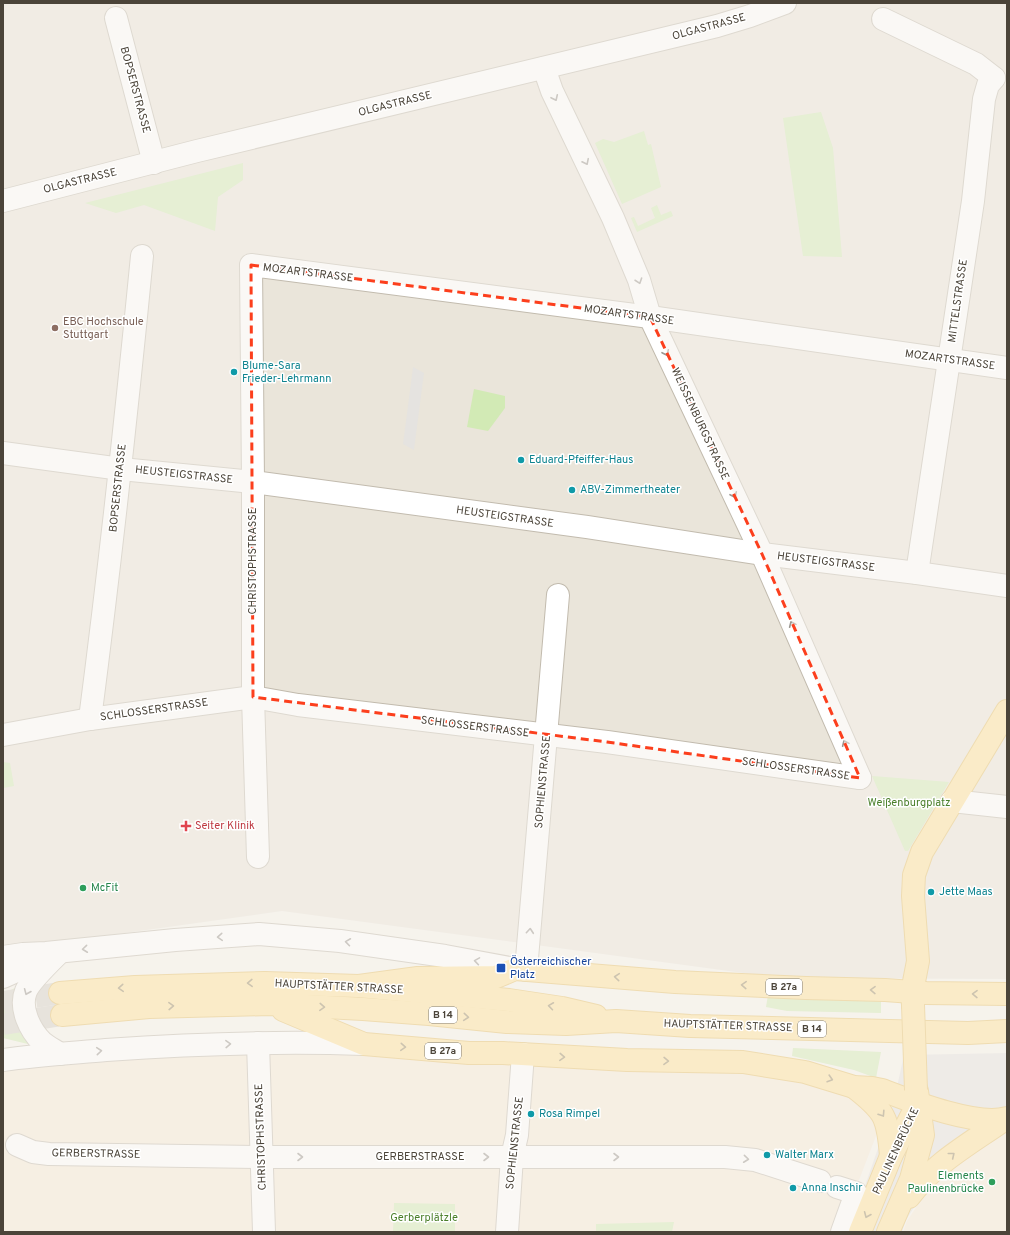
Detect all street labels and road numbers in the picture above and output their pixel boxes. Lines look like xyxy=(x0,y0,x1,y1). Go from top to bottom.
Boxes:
street label: OLGASTRASSE xyxy=(671,10,747,44)
street label: BOPSERSTRASSE xyxy=(117,45,153,135)
street label: OLGASTRASSE xyxy=(357,88,433,120)
street label: OLGASTRASSE xyxy=(42,165,118,197)
street label: MITTELSTRASSE xyxy=(945,258,971,344)
street label: MOZARTSTRASSE xyxy=(262,260,354,286)
street label: MOZARTSTRASSE xyxy=(583,302,675,328)
street label: MOZARTSTRASSE xyxy=(904,347,996,373)
street label: WEISSENBURGSTRASSE xyxy=(668,366,732,482)
street label: BOPSERSTRASSE xyxy=(106,443,130,533)
street label: HEUSTEIGSTRASSE xyxy=(134,463,234,487)
street label: HEUSTEIGSTRASSE xyxy=(455,503,555,531)
street label: CHRISTOPHSTRASSE xyxy=(246,508,260,614)
street label: HEUSTEIGSTRASSE xyxy=(776,549,876,575)
street label: SCHLOSSERSTRASSE xyxy=(99,695,209,725)
street label: SCHLOSSERSTRASSE xyxy=(420,713,530,741)
street label: SOPHIENSTRASSE xyxy=(532,735,554,829)
street label: SCHLOSSERSTRASSE xyxy=(741,754,851,784)
street label: HAUPTSTÄTTER STRASSE xyxy=(274,976,404,997)
road number: B 27a xyxy=(766,979,802,995)
road number: B 14 xyxy=(429,1007,457,1023)
street label: HAUPTSTÄTTER STRASSE xyxy=(663,1016,793,1035)
road number: B 14 xyxy=(798,1021,826,1037)
road number: B 27a xyxy=(425,1043,461,1059)
street label: CHRISTOPHSTRASSE xyxy=(252,1083,270,1191)
street label: SOPHIENSTRASSE xyxy=(503,1096,527,1190)
street label: PAULINENBRÜCKE xyxy=(869,1105,922,1197)
street label: GERBERSTRASSE xyxy=(51,1146,141,1162)
street label: GERBERSTRASSE xyxy=(375,1150,465,1164)

